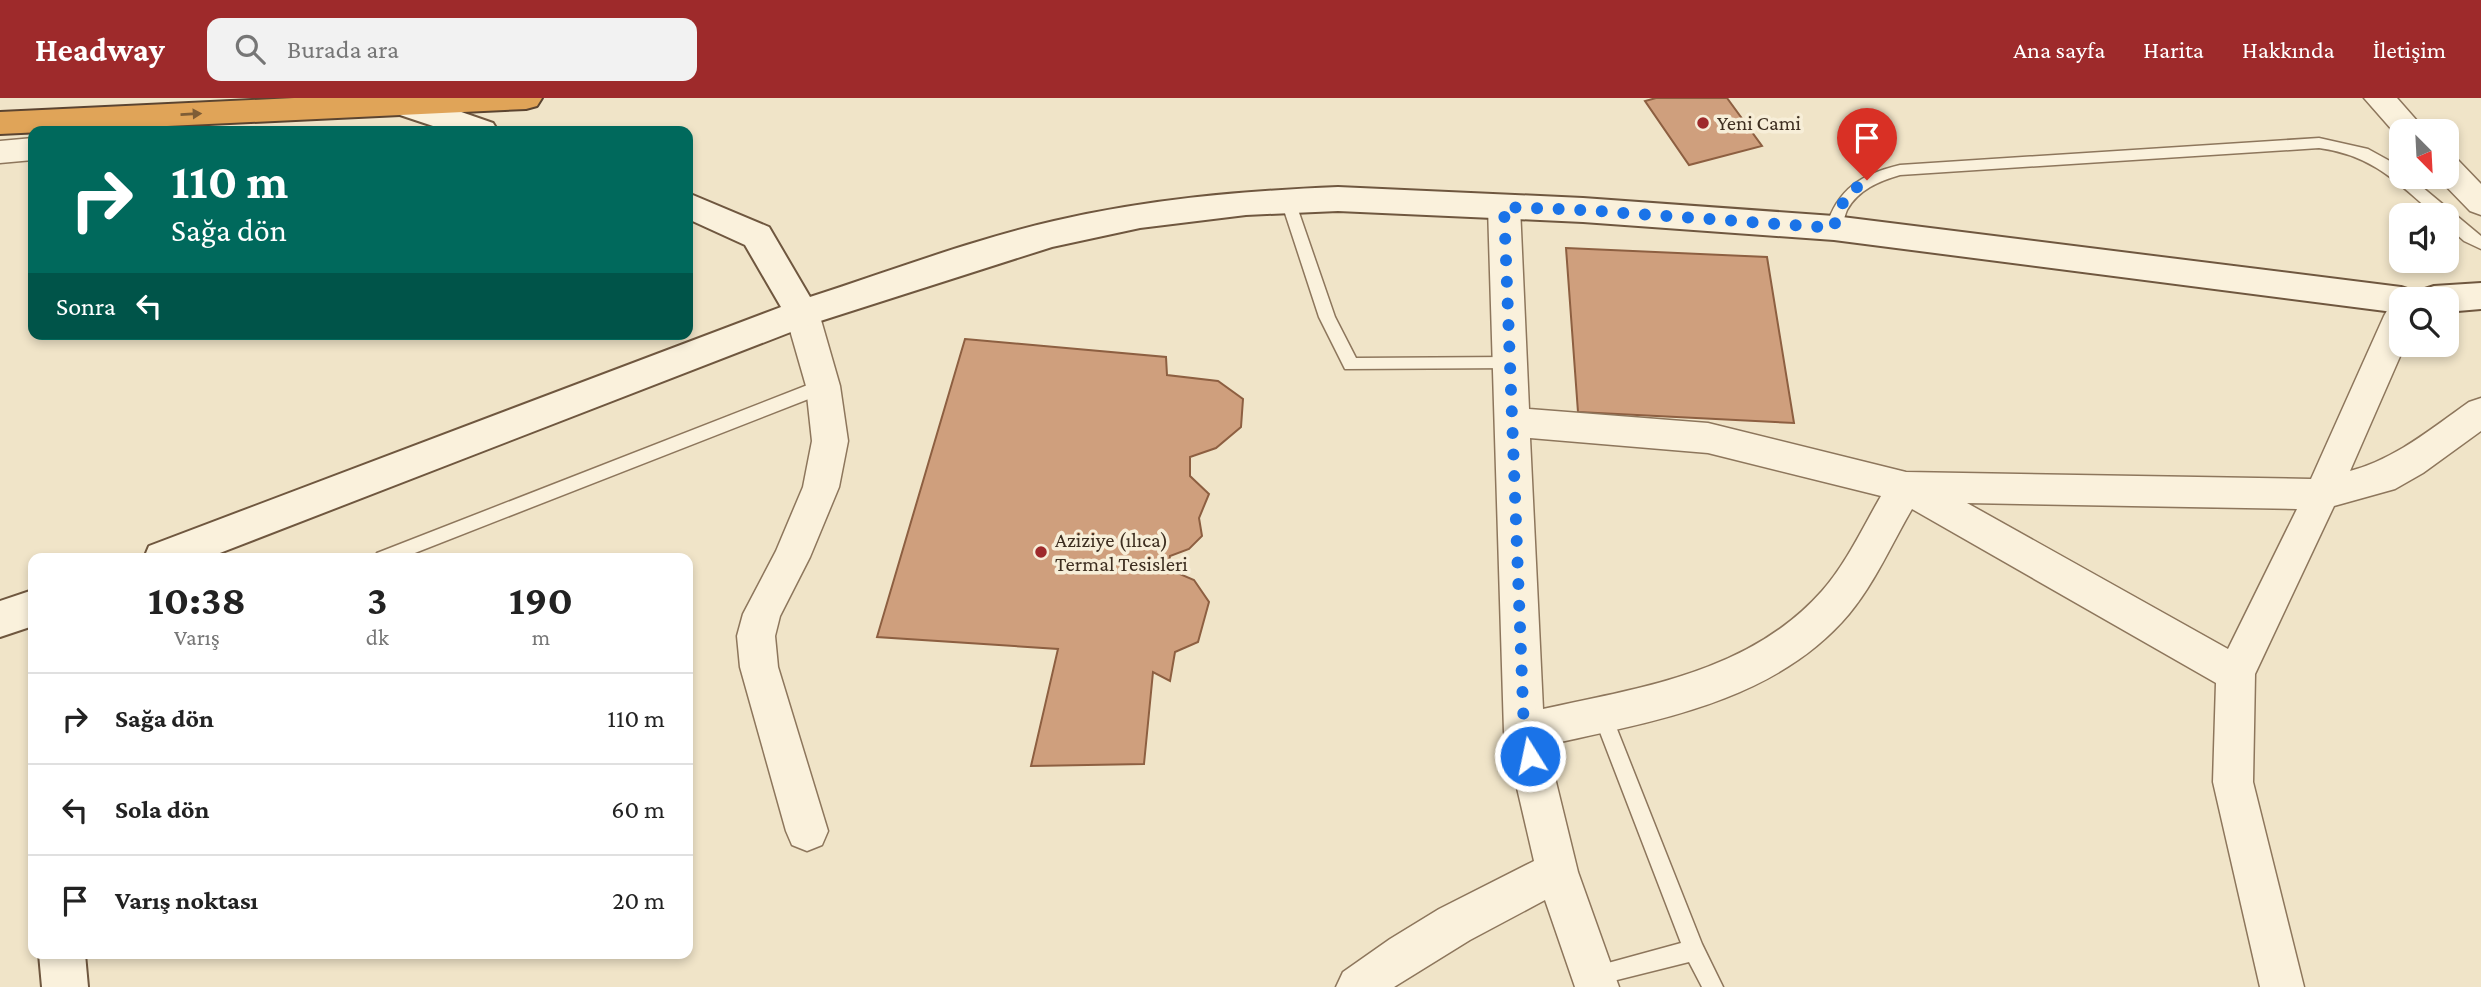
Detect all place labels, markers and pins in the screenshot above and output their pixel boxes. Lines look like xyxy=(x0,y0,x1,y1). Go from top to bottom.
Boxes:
pin xyxy=(1837,108,1897,180)
place label: Yeni Cami xyxy=(1717,111,1802,135)
marker: Yeni Cami xyxy=(1695,115,1711,131)
place label: Aziziye (ılıca) Termal Tesisleri xyxy=(1055,528,1188,576)
marker: Aziziye (ılıca) Termal Tesisleri xyxy=(1033,544,1049,560)

